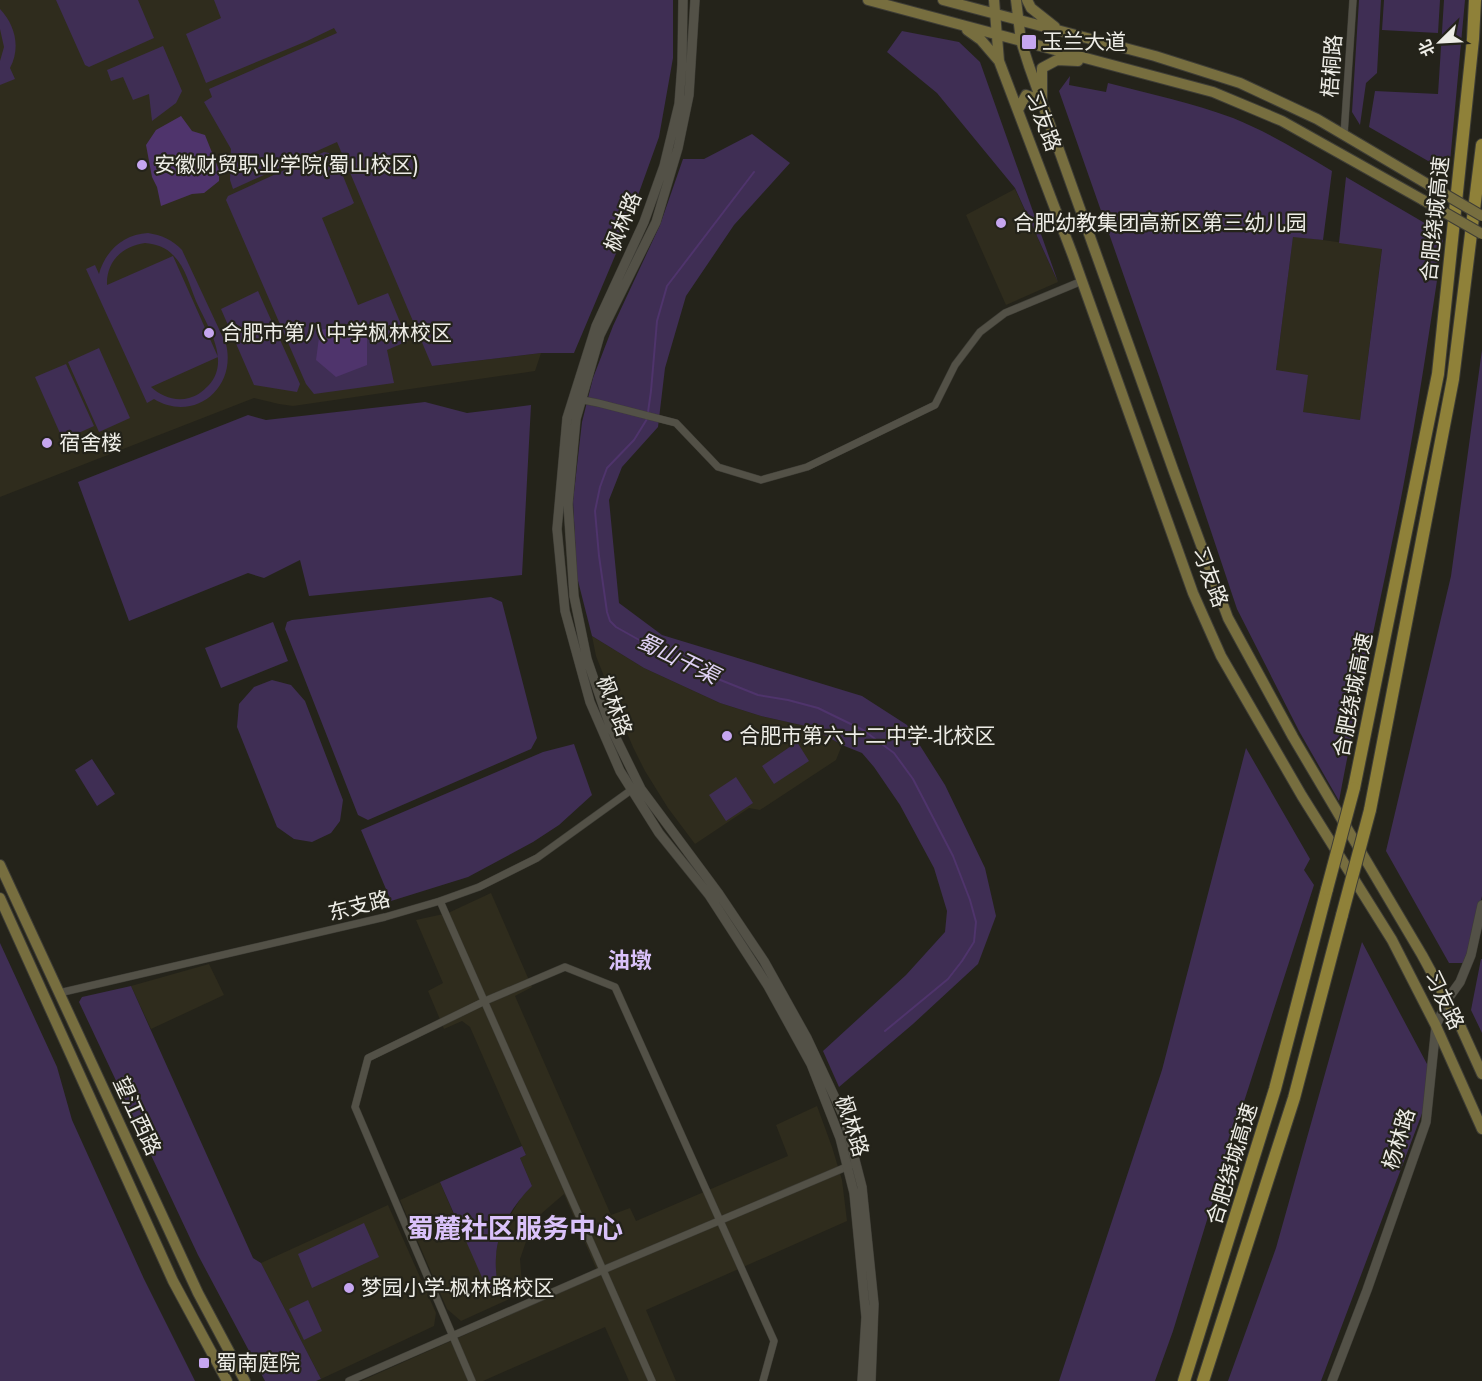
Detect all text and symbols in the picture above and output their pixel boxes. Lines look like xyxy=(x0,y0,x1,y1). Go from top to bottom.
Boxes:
north arrow xyxy=(1410,12,1470,72)
place label: 玉兰大道 xyxy=(1042,27,1126,57)
marker: 玉兰大道 xyxy=(1020,33,1038,51)
street label: 梧桐路 xyxy=(1315,34,1349,98)
text: 北 xyxy=(1413,36,1441,60)
street label: 习友路 xyxy=(1018,86,1068,156)
place label: 安徽财贸职业学院(蜀山校区) xyxy=(154,150,419,180)
street label: 合肥绕城高速 xyxy=(1413,155,1457,283)
marker: 安徽财贸职业学院(蜀山校区) xyxy=(135,158,149,172)
street label: 枫林路 xyxy=(597,187,649,257)
place label: 合肥幼教集团高新区第三幼儿园 xyxy=(1013,208,1307,238)
marker: 合肥幼教集团高新区第三幼儿园 xyxy=(994,216,1008,230)
place label: 合肥市第八中学枫林校区 xyxy=(221,318,452,348)
marker: 合肥市第八中学枫林校区 xyxy=(202,326,216,340)
place label: 宿舍楼 xyxy=(59,428,122,458)
marker: 宿舍楼 xyxy=(40,436,54,450)
street label: 习友路 xyxy=(1185,542,1235,612)
water label: 蜀山干渠 xyxy=(631,624,727,693)
street label: 合肥绕城高速 xyxy=(1326,630,1380,760)
street label: 枫林路 xyxy=(589,671,639,741)
place label: 合肥市第六十二中学-北校区 xyxy=(739,721,995,751)
marker: 合肥市第六十二中学-北校区 xyxy=(720,729,734,743)
street label: 东支路 xyxy=(325,884,393,928)
district label: 油墩 xyxy=(608,944,652,976)
street label: 习友路 xyxy=(1417,965,1471,1035)
street label: 望江西路 xyxy=(106,1072,168,1160)
street label: 枫林路 xyxy=(828,1091,876,1161)
street label: 合肥绕城高速 xyxy=(1199,1099,1265,1229)
street label: 杨林路 xyxy=(1375,1104,1423,1174)
district label: 蜀麓社区服务中心 xyxy=(407,1209,623,1248)
place label: 梦园小学-枫林路校区 xyxy=(361,1273,554,1303)
marker: 梦园小学-枫林路校区 xyxy=(342,1281,356,1295)
place label: 蜀南庭院 xyxy=(216,1348,300,1378)
marker: 蜀南庭院 xyxy=(197,1356,211,1370)

